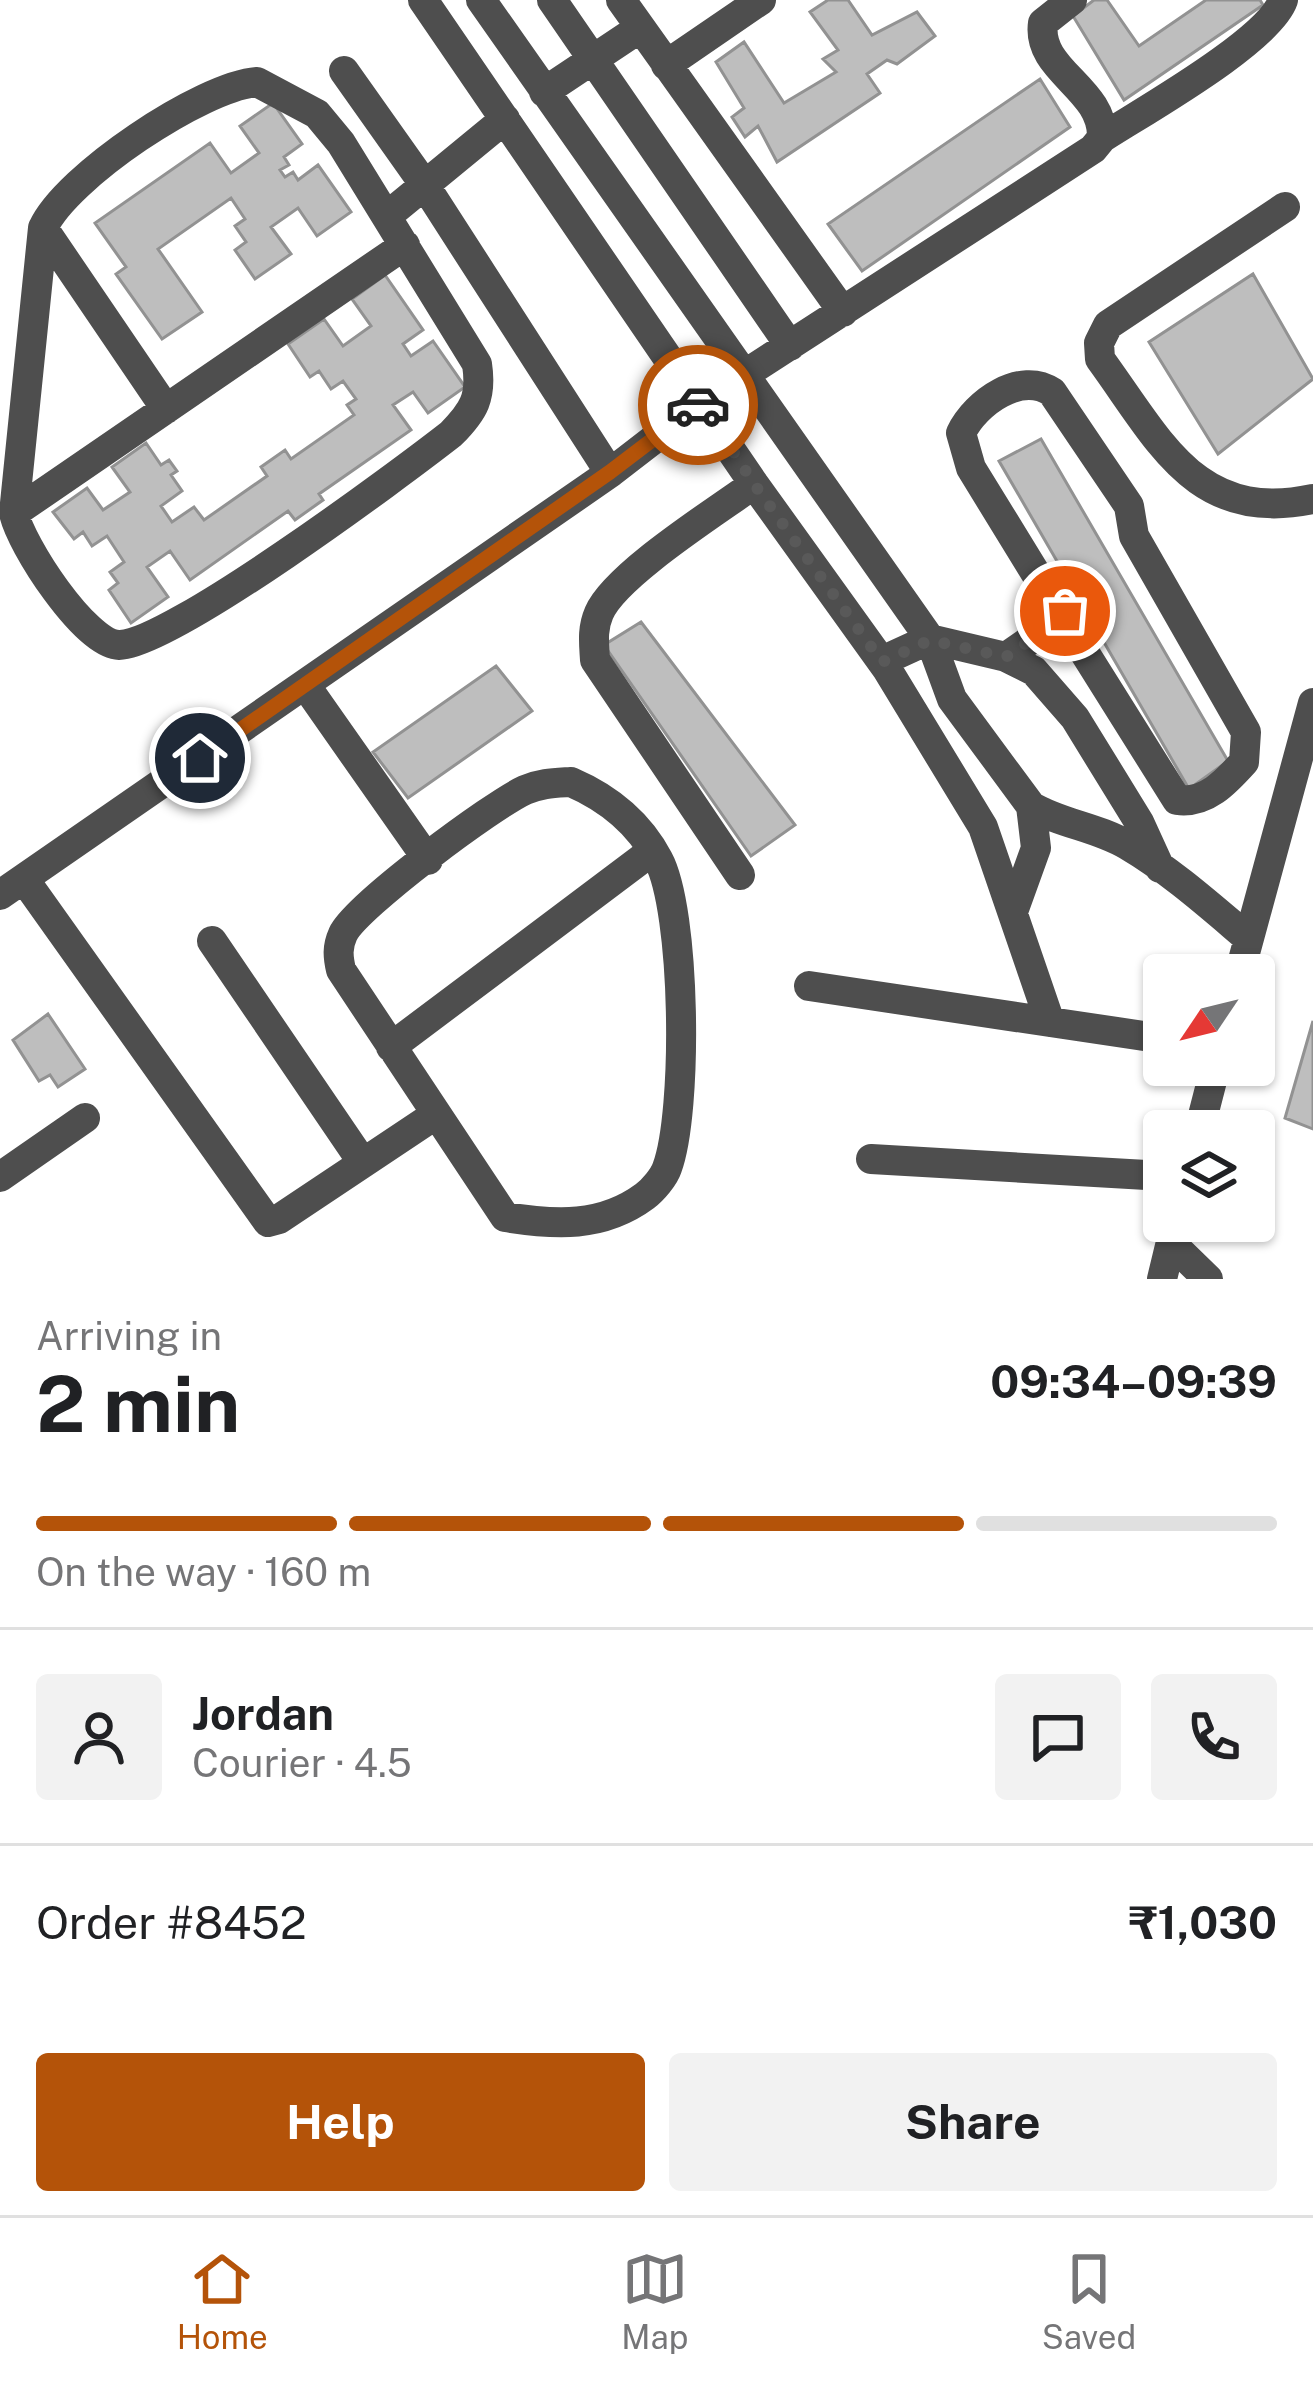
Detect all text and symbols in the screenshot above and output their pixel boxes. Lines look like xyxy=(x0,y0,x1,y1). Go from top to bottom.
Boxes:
courier xyxy=(638,345,758,465)
icon: car xyxy=(665,372,731,438)
pin xyxy=(1014,560,1116,662)
icon: bag xyxy=(1032,578,1098,644)
pin xyxy=(149,707,251,809)
icon: home xyxy=(167,725,233,791)
north arrow xyxy=(1143,954,1275,1086)
map controls xyxy=(1143,954,1275,1242)
button: layers xyxy=(1143,1110,1275,1242)
text: Arriving in xyxy=(36,1313,222,1359)
text: 09:34–09:39 xyxy=(990,1355,1277,1408)
text: 2 min xyxy=(36,1358,240,1450)
text: On the way · 160 m xyxy=(36,1549,371,1595)
button: person xyxy=(36,1674,162,1800)
button: chat xyxy=(995,1674,1121,1800)
button: phone xyxy=(1151,1674,1277,1800)
text: Jordan xyxy=(192,1687,334,1740)
text: Courier · 4.5 xyxy=(192,1740,412,1786)
text: Order #8452 xyxy=(36,1896,307,1949)
text: ₹1,030 xyxy=(1129,1896,1277,1949)
button: Help xyxy=(36,2053,645,2191)
button: Share xyxy=(669,2053,1277,2191)
tab: Home xyxy=(177,2246,268,2356)
tab: Map xyxy=(621,2246,688,2356)
tab: Saved xyxy=(1042,2246,1136,2356)

